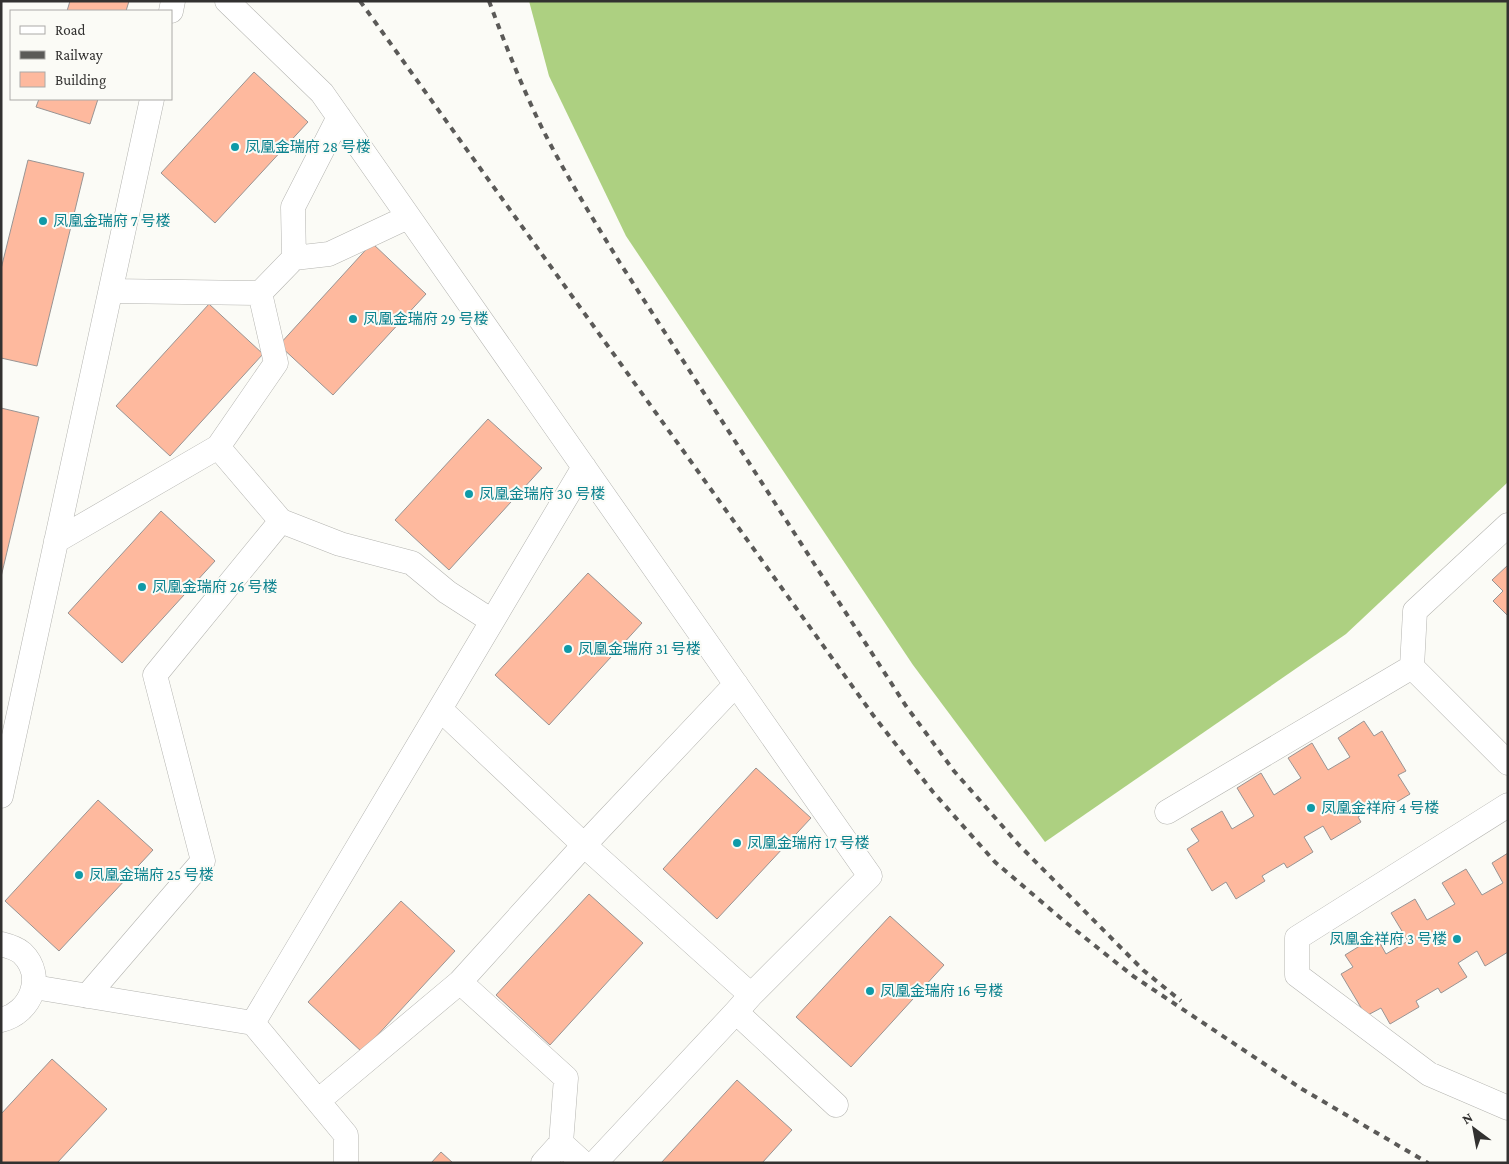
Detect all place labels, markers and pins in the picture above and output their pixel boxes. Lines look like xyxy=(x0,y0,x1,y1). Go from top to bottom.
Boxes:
place label: 凤凰金瑞府 28 号楼 xyxy=(245,139,371,155)
marker: 凤凰金瑞府 28 号楼 xyxy=(229,141,241,153)
place label: 凤凰金瑞府 7 号楼 xyxy=(53,213,171,229)
marker: 凤凰金瑞府 7 号楼 xyxy=(37,215,49,227)
place label: 凤凰金瑞府 29 号楼 xyxy=(363,311,488,327)
marker: 凤凰金瑞府 29 号楼 xyxy=(347,313,359,325)
place label: 凤凰金瑞府 30 号楼 xyxy=(479,486,605,502)
marker: 凤凰金瑞府 30 号楼 xyxy=(463,488,475,500)
place label: 凤凰金瑞府 26 号楼 xyxy=(152,579,277,595)
marker: 凤凰金瑞府 26 号楼 xyxy=(136,581,148,593)
place label: 凤凰金瑞府 31 号楼 xyxy=(578,641,701,657)
marker: 凤凰金瑞府 31 号楼 xyxy=(562,643,574,655)
place label: 凤凰金祥府 4 号楼 xyxy=(1321,800,1439,816)
marker: 凤凰金祥府 4 号楼 xyxy=(1305,802,1317,814)
place label: 凤凰金瑞府 17 号楼 xyxy=(747,835,870,851)
marker: 凤凰金瑞府 17 号楼 xyxy=(731,837,743,849)
place label: 凤凰金瑞府 25 号楼 xyxy=(89,867,214,883)
marker: 凤凰金瑞府 25 号楼 xyxy=(73,869,85,881)
place label: 凤凰金祥府 3 号楼 xyxy=(1329,931,1447,947)
marker: 凤凰金祥府 3 号楼 xyxy=(1451,933,1463,945)
place label: 凤凰金瑞府 16 号楼 xyxy=(880,983,1003,999)
marker: 凤凰金瑞府 16 号楼 xyxy=(864,985,876,997)

